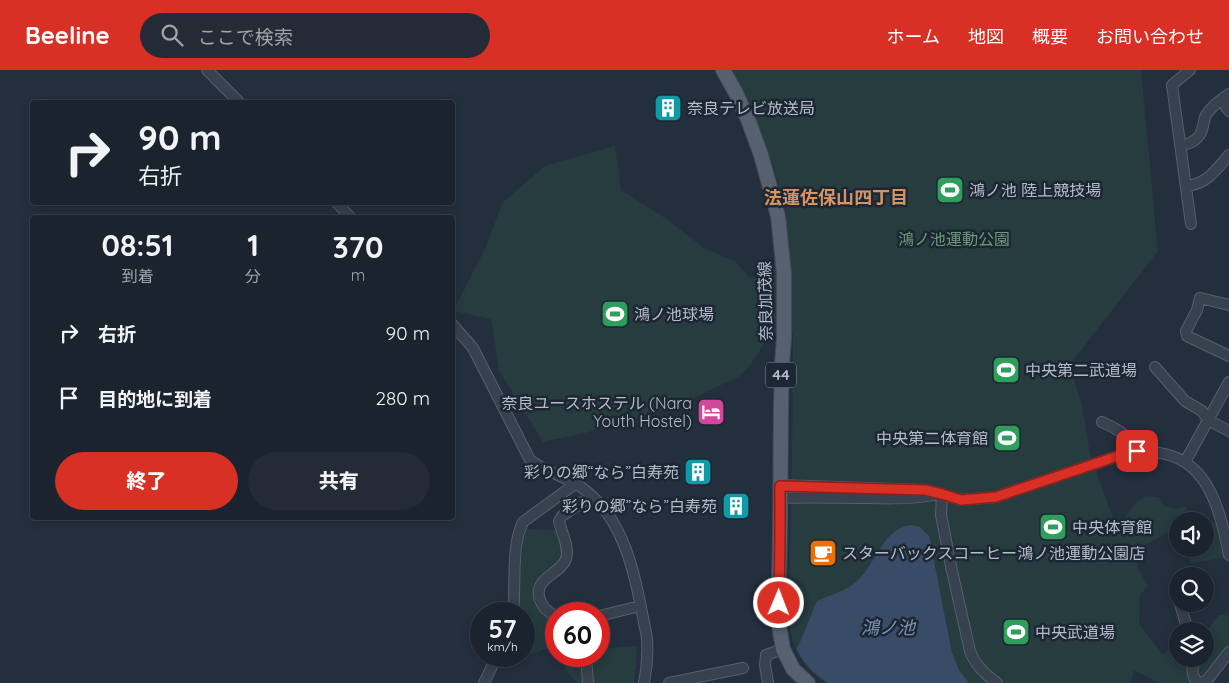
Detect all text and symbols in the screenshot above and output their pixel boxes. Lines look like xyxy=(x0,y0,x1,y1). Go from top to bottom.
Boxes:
search box xyxy=(140,13,490,58)
text: Beeline xyxy=(25,20,110,50)
icon: search xyxy=(158,21,186,49)
text: ここで検索 xyxy=(198,25,293,49)
text: ホーム xyxy=(887,25,940,48)
text: 地図 xyxy=(968,25,1004,48)
text: 概要 xyxy=(1032,25,1068,48)
text: お問い合わせ xyxy=(1096,25,1204,48)
building icon: 奈良テレビ放送局 xyxy=(653,93,683,123)
place label: 奈良テレビ放送局 xyxy=(687,98,815,118)
text: 90 m xyxy=(138,115,221,159)
icon: right xyxy=(55,120,120,185)
text: 右折 xyxy=(138,162,182,190)
sports icon: 鴻ノ池 陸上競技場 xyxy=(935,175,965,205)
place label: 鴻ノ池 陸上競技場 xyxy=(969,180,1101,200)
district label: 法蓮佐保山四丁目 xyxy=(764,186,908,209)
text: 08:51 xyxy=(101,226,173,264)
text: 1 xyxy=(247,226,259,264)
text: 370 xyxy=(332,228,383,266)
park label: 鴻ノ池運動公園 xyxy=(898,229,1010,249)
street label: 奈良加茂線 xyxy=(754,261,776,341)
text: m xyxy=(351,265,365,285)
text: 到着 xyxy=(121,266,153,286)
text: 分 xyxy=(245,266,261,286)
sports icon: 鴻ノ池球場 xyxy=(600,299,630,329)
place label: 鴻ノ池球場 xyxy=(634,304,714,324)
icon: right xyxy=(55,319,83,347)
text: 90 m xyxy=(386,321,430,345)
text: 右折 xyxy=(98,322,136,346)
sports icon: 中央第二武道場 xyxy=(991,355,1021,385)
place label: 中央第二武道場 xyxy=(1025,360,1137,380)
road number: 44 xyxy=(766,362,796,388)
icon: arrive xyxy=(55,384,83,412)
text: 280 m xyxy=(375,386,430,410)
text: 目的地に到着 xyxy=(98,387,212,411)
place label: 奈良ユースホステル (Nara Youth Hostel) xyxy=(501,393,692,431)
hotel icon: 奈良ユースホステル (Nara Youth Hostel) xyxy=(696,397,726,427)
sports icon: 中央第二体育館 xyxy=(992,423,1022,453)
place label: 中央第二体育館 xyxy=(876,428,988,448)
pin xyxy=(1116,430,1158,472)
icon: arrive xyxy=(1123,437,1151,465)
button: 終了 xyxy=(55,452,238,510)
button: 共有 xyxy=(248,452,430,510)
building icon: 彩りの郷“なら”白寿苑 xyxy=(683,457,713,487)
place label: 彩りの郷“なら”白寿苑 xyxy=(524,462,679,482)
building icon: 彩りの郷”なら”白寿苑 xyxy=(721,491,751,521)
place label: 彩りの郷”なら”白寿苑 xyxy=(562,496,717,516)
sports icon: 中央体育館 xyxy=(1038,512,1068,542)
map controls xyxy=(1169,512,1214,667)
button: sound xyxy=(1169,512,1214,557)
place label: 中央体育館 xyxy=(1072,517,1152,537)
cafe icon: スターバックスコーヒー鴻ノ池運動公園店 xyxy=(808,538,838,568)
place label: スターバックスコーヒー鴻ノ池運動公園店 xyxy=(842,543,1145,563)
button: search xyxy=(1169,567,1214,612)
position arrow xyxy=(752,576,804,628)
speed limit sign: 60 xyxy=(545,602,610,667)
text: 57 xyxy=(488,613,517,644)
water label: 鴻ノ池 xyxy=(861,616,917,639)
sports icon: 中央武道場 xyxy=(1001,617,1031,647)
place label: 中央武道場 xyxy=(1035,622,1115,642)
button: layers xyxy=(1169,622,1214,667)
text: km/h xyxy=(487,639,518,654)

